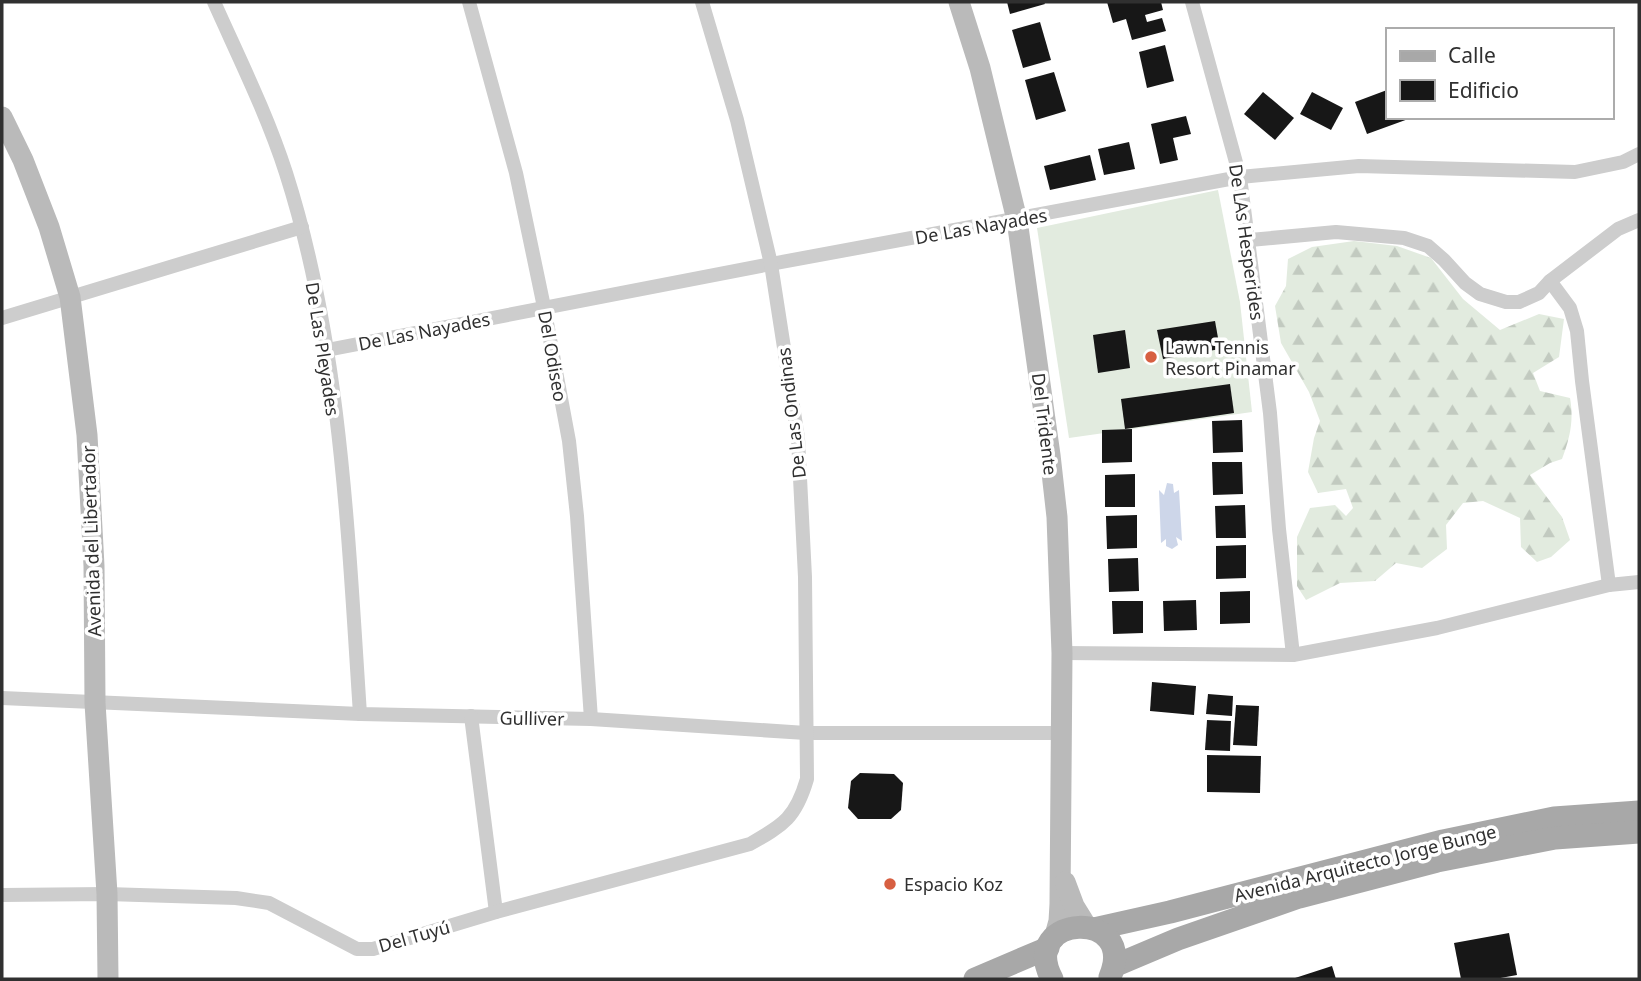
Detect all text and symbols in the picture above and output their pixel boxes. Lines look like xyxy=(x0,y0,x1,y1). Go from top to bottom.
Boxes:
legend xyxy=(1386,28,1613,119)
text: Calle xyxy=(1448,41,1496,69)
text: Edificio xyxy=(1448,76,1519,104)
street label: De LAs Hesperides xyxy=(1224,162,1270,322)
street label: De Las Nayades xyxy=(913,203,1049,249)
street label: De Las Pleyades xyxy=(301,280,345,418)
street label: De Las Nayades xyxy=(356,306,492,356)
street label: Del Odiseo xyxy=(533,309,573,403)
place label: Lawn Tennis Resort Pinamar xyxy=(1165,335,1296,380)
street label: De Las Ondinas xyxy=(771,346,811,480)
marker: Lawn Tennis Resort Pinamar xyxy=(1143,349,1159,365)
street label: Del Tridente xyxy=(1027,372,1063,476)
street label: Avenida del Libertador xyxy=(76,444,106,637)
street label: Gulliver xyxy=(499,705,565,731)
street label: Avenida Arquitecto Jorge Bunge xyxy=(1231,819,1499,907)
place label: Espacio Koz xyxy=(904,872,1003,896)
marker: Espacio Koz xyxy=(882,876,898,892)
street label: Del Tuyú xyxy=(376,914,452,958)

